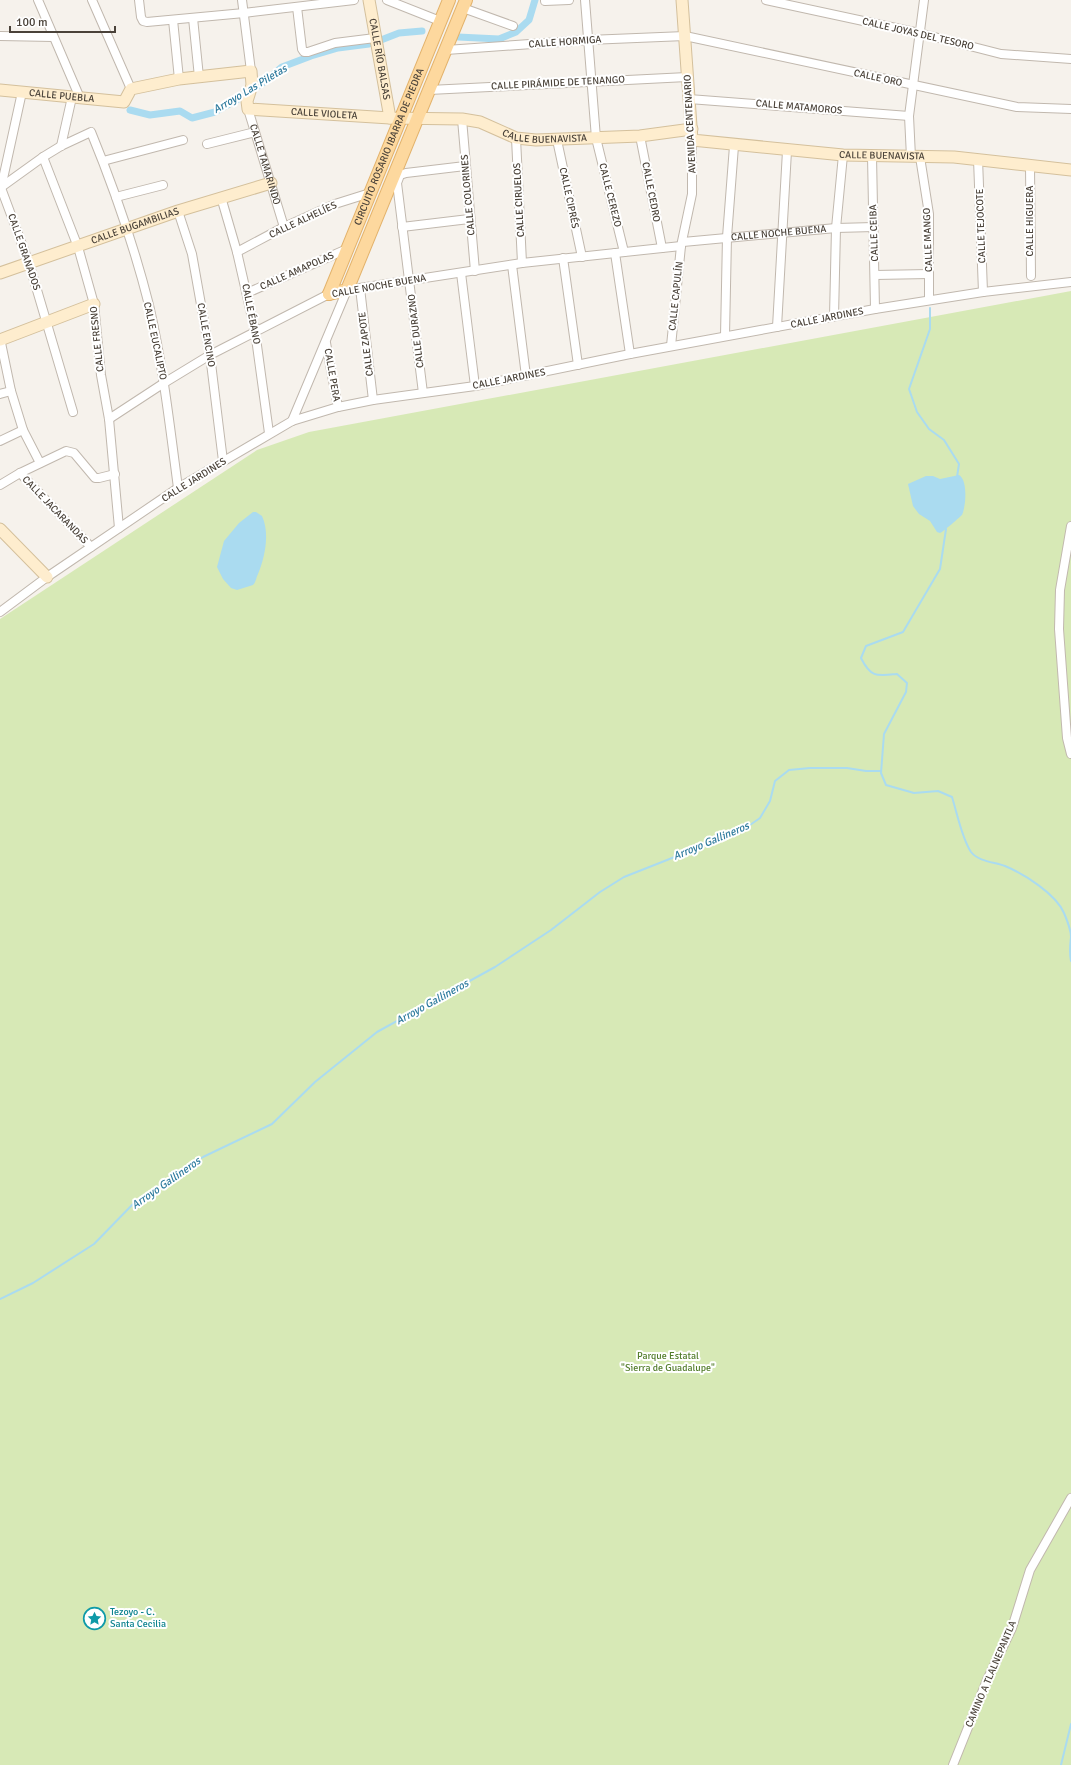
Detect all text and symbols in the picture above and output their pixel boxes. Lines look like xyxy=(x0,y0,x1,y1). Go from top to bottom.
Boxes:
scale bar xyxy=(10,8,115,34)
text: 100 m xyxy=(16,15,48,30)
street label: CALLE JOYAS DEL TESORO xyxy=(861,15,975,53)
street label: CALLE RÍO BALSAS xyxy=(366,17,393,101)
street label: CALLE HORMIGA xyxy=(528,33,602,51)
water label: Arroyo Las Piletas xyxy=(211,61,290,116)
street label: CIRCUITO ROSARIO IBARRA DE PIEDRA xyxy=(352,66,427,227)
street label: CALLE ORO xyxy=(853,67,904,89)
street label: CALLE PIRÁMIDE DE TENANGO xyxy=(491,72,626,92)
street label: AVENIDA CENTENARIO xyxy=(681,74,699,174)
street label: CALLE PUEBLA xyxy=(28,87,95,105)
street label: CALLE MATAMOROS xyxy=(755,97,843,117)
street label: CALLE VIOLETA xyxy=(290,106,358,122)
street label: CALLE TAMARINDO xyxy=(247,123,283,207)
street label: CALLE BUENAVISTA xyxy=(500,127,587,146)
street label: CALLE BUENAVISTA xyxy=(839,149,925,162)
street label: CALLE COLORINES xyxy=(458,154,478,236)
street label: CALLE CEDRO xyxy=(639,161,663,223)
street label: CALLE CIRUELOS xyxy=(511,162,527,238)
street label: CALLE CEREZO xyxy=(596,162,624,229)
street label: CALLE CIPRÉS xyxy=(557,166,582,230)
street label: CALLE HIGUERA xyxy=(1024,186,1036,256)
street label: CALLE TEJOCOTE xyxy=(974,188,988,264)
street label: CALLE ALHELÍES xyxy=(267,198,339,241)
street label: CALLE CEIBA xyxy=(867,204,881,262)
street label: CALLE BUGAMBILIAS xyxy=(89,205,181,247)
street label: CALLE MANGO xyxy=(921,207,935,272)
street label: CALLE GRANADOS xyxy=(5,212,43,292)
street label: CALLE NOCHE BUENA xyxy=(730,223,827,244)
street label: CALLE AMAPOLAS xyxy=(258,249,336,293)
street label: CALLE CAPULÍN xyxy=(665,261,686,331)
street label: CALLE NOCHE BUENA xyxy=(331,272,427,300)
street label: CALLE ÉBANO xyxy=(239,283,264,346)
street label: CALLE DURAZNO xyxy=(405,293,426,369)
street label: CALLE EUCALIPTO xyxy=(141,301,169,382)
street label: CALLE ENCINO xyxy=(194,302,218,368)
street label: CALLE FRESNO xyxy=(88,305,106,372)
street label: CALLE JARDINES xyxy=(789,305,865,331)
street label: CALLE ZAPOTE xyxy=(356,311,376,377)
street label: CALLE PERA xyxy=(321,348,343,402)
street label: CALLE JARDINES xyxy=(471,366,547,392)
street label: CALLE JARDINES xyxy=(159,455,229,505)
street label: CALLE JACARANDAS xyxy=(20,474,91,547)
water label: Arroyo Gallineros xyxy=(671,819,752,863)
water label: Arroyo Gallineros xyxy=(393,976,472,1027)
water label: Arroyo Gallineros xyxy=(129,1154,204,1212)
park label: Parque Estatal "Sierra de Guadalupe" xyxy=(621,1350,715,1374)
place icon: Tezoyo - C. Santa Cecilia xyxy=(82,1605,108,1631)
place label: Tezoyo - C. Santa Cecilia xyxy=(110,1606,166,1630)
street label: CAMINO A TLALNEPANTLA xyxy=(963,1619,1019,1729)

